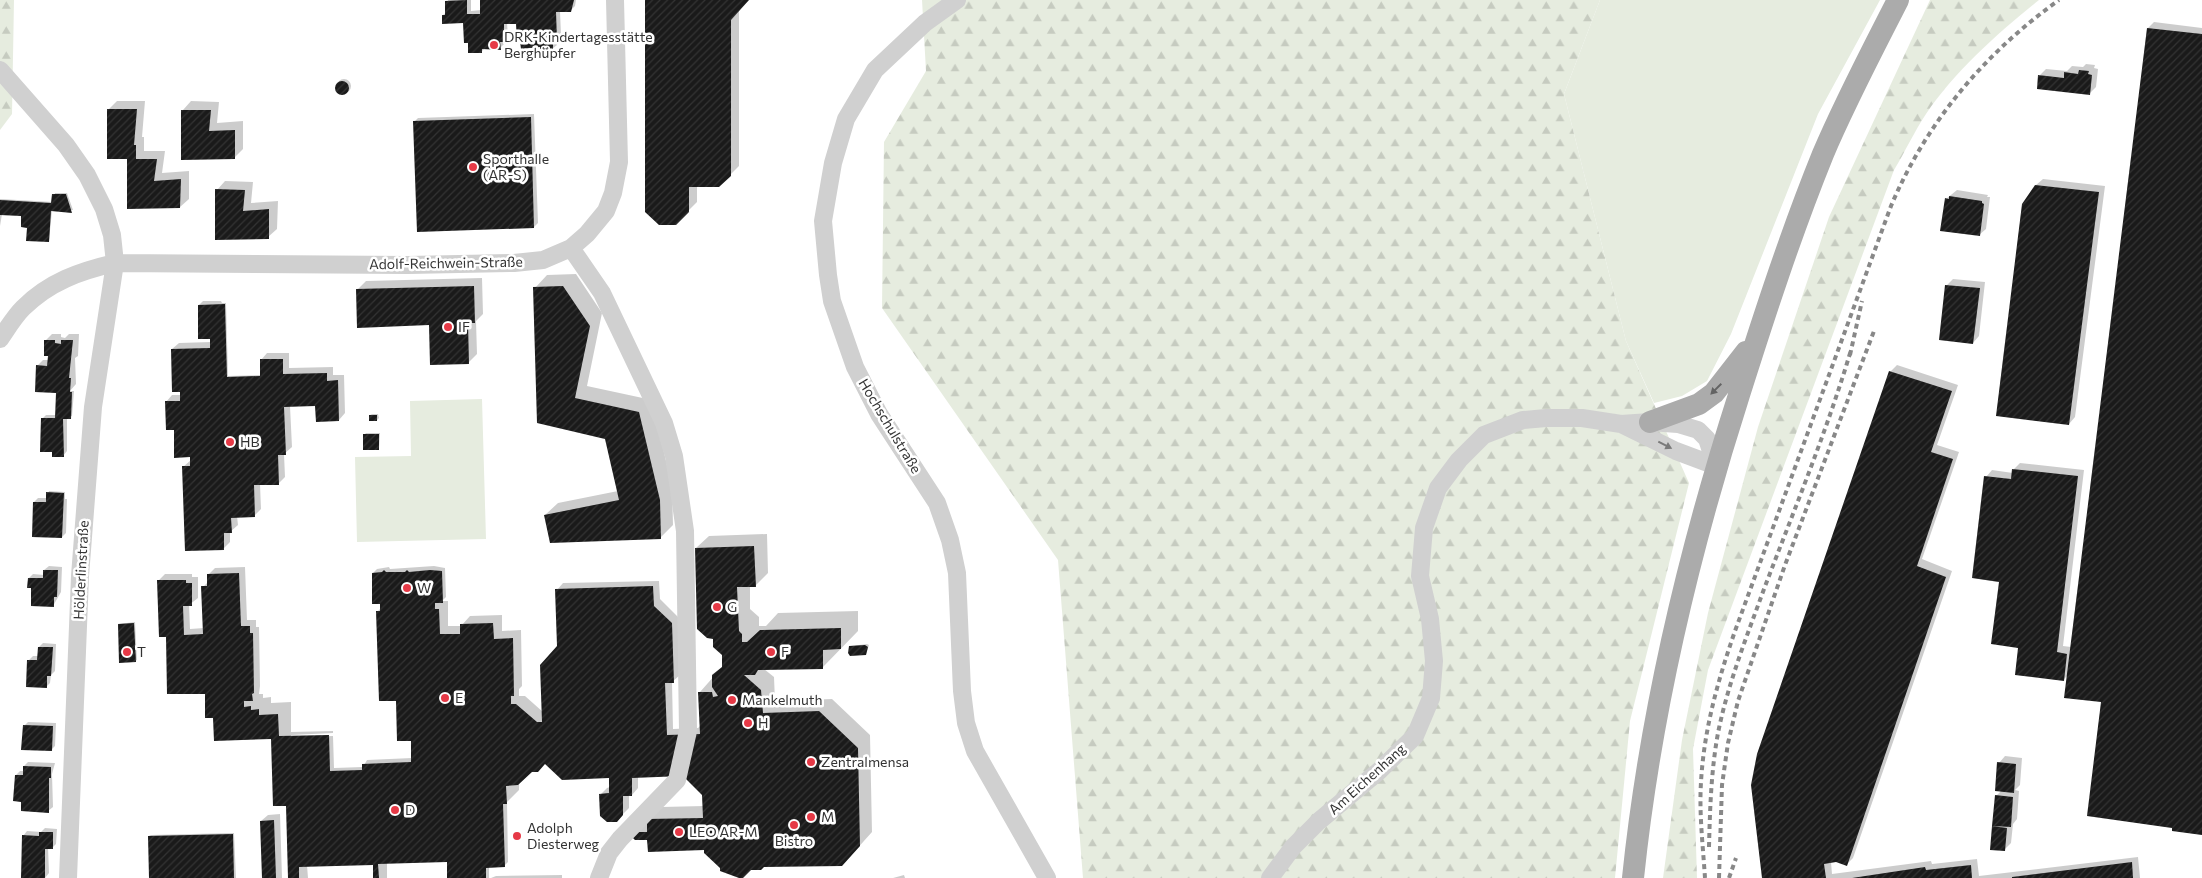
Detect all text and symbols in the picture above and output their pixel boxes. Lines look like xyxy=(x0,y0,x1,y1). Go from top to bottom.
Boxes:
place label: DRK-Kindertagesstätte Berghüpfer xyxy=(504,28,653,61)
marker: DRK-Kindertagesstätte Berghüpfer xyxy=(488,39,500,51)
place label: Sporthalle (AR-S) xyxy=(483,150,549,183)
marker: Sporthalle (AR-S) xyxy=(467,161,479,173)
street label: Adolf-Reichwein-Straße xyxy=(369,253,523,272)
place label: IF xyxy=(458,318,470,335)
marker: IF xyxy=(442,321,454,333)
street label: Hochschulstraße xyxy=(856,375,925,476)
one-way arrow xyxy=(1710,383,1722,395)
place label: HB xyxy=(240,433,260,450)
marker: HB xyxy=(224,436,236,448)
one-way arrow xyxy=(1657,441,1672,450)
street label: Hölderlinstraße xyxy=(69,520,92,620)
place label: W xyxy=(417,579,431,596)
marker: W xyxy=(401,582,413,594)
place label: G xyxy=(727,598,737,615)
marker: G xyxy=(711,601,723,613)
place label: T xyxy=(137,643,146,660)
place label: F xyxy=(781,643,789,660)
marker: T xyxy=(121,646,133,658)
marker: F xyxy=(765,646,777,658)
place label: E xyxy=(455,689,463,706)
place label: Mankelmuth xyxy=(742,691,823,708)
marker: E xyxy=(439,692,451,704)
marker: Mankelmuth xyxy=(726,694,738,706)
place label: H xyxy=(758,714,769,731)
marker: H xyxy=(742,717,754,729)
street label: Am Eichenhang xyxy=(1325,739,1409,818)
place label: Zentralmensa xyxy=(821,753,909,770)
marker: Zentralmensa xyxy=(805,756,817,768)
place label: D xyxy=(405,801,415,818)
marker: D xyxy=(389,804,401,816)
place label: M xyxy=(821,808,834,825)
marker: M xyxy=(805,811,817,823)
place label: Adolph Diesterweg xyxy=(527,819,600,852)
marker: Bistro xyxy=(788,819,800,831)
place label: LEO AR-M xyxy=(689,823,758,840)
marker: LEO AR-M xyxy=(673,826,685,838)
marker: Adolph Diesterweg xyxy=(511,830,523,842)
place label: Bistro xyxy=(775,832,813,849)

